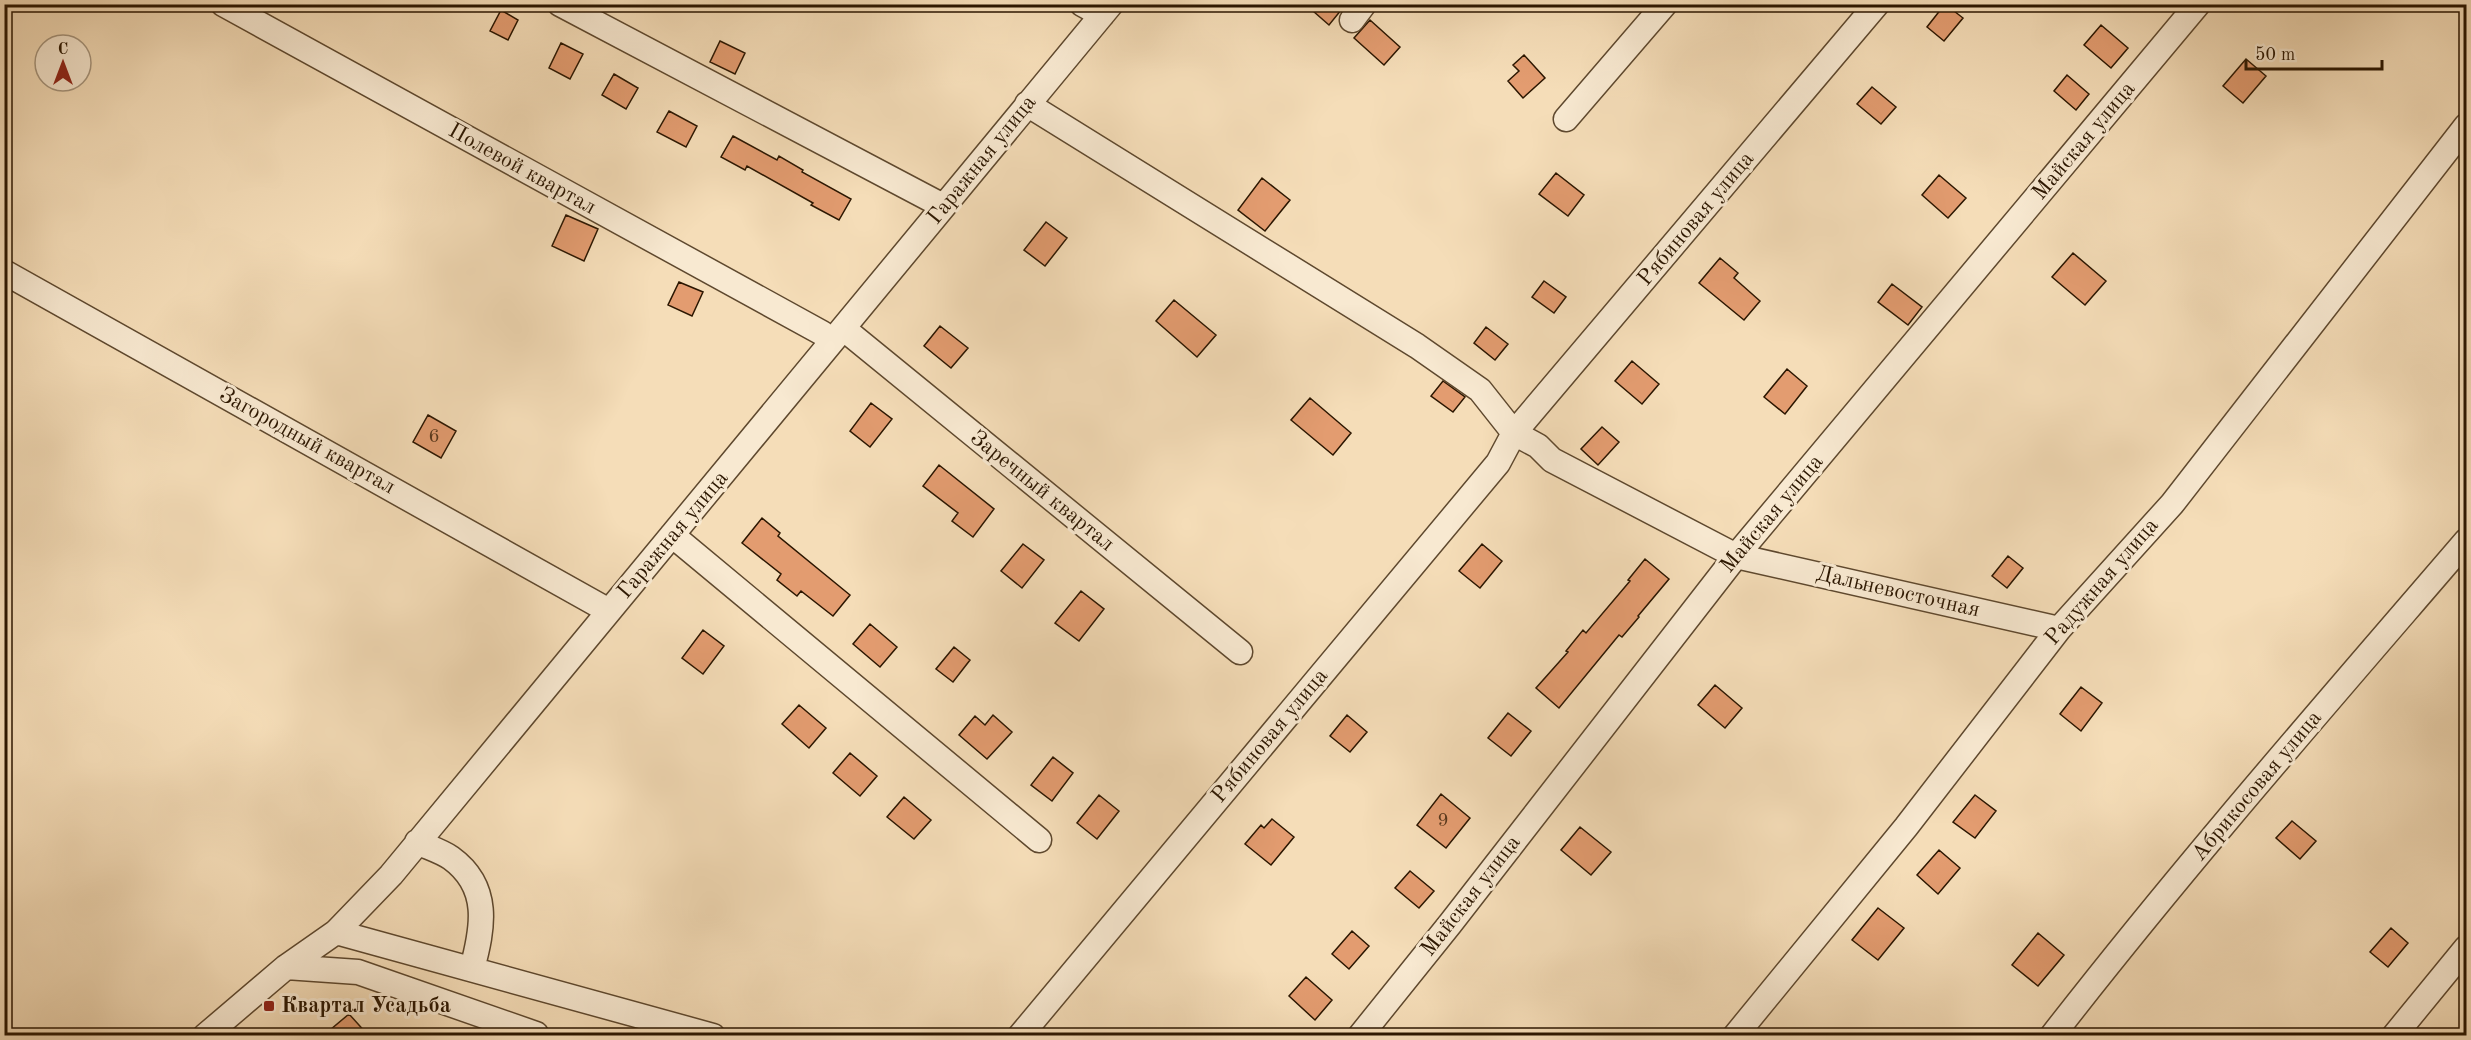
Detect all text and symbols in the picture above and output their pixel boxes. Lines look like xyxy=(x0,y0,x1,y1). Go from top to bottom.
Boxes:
north arrow xyxy=(33,33,93,93)
scale bar xyxy=(2246,33,2382,71)
text: С xyxy=(58,42,68,58)
text: 50 m xyxy=(2255,46,2295,64)
street label: Майская улица xyxy=(2028,78,2140,204)
street label: Гаражная улица xyxy=(923,91,1041,229)
street label: Полевой квартал xyxy=(444,119,600,219)
street label: Рябиновая улица xyxy=(1634,148,1758,290)
street label: Загородный квартал xyxy=(215,384,399,498)
street label: Заречный квартал xyxy=(966,426,1118,556)
house number: 6 xyxy=(428,427,440,447)
street label: Майская улица xyxy=(1716,451,1828,577)
street label: Гаражная улица xyxy=(614,467,733,603)
street label: Радужная улица xyxy=(2041,514,2163,650)
street label: Дальневосточная xyxy=(1814,562,1982,622)
street label: Рябиновая улица xyxy=(1208,665,1332,807)
street label: Абрикосовая улица xyxy=(2188,707,2326,865)
house number: 9 xyxy=(1437,811,1449,831)
street label: Майская улица xyxy=(1417,831,1525,961)
place label: Квартал Усадьба xyxy=(281,995,451,1017)
marker: Квартал Усадьба xyxy=(262,999,276,1013)

